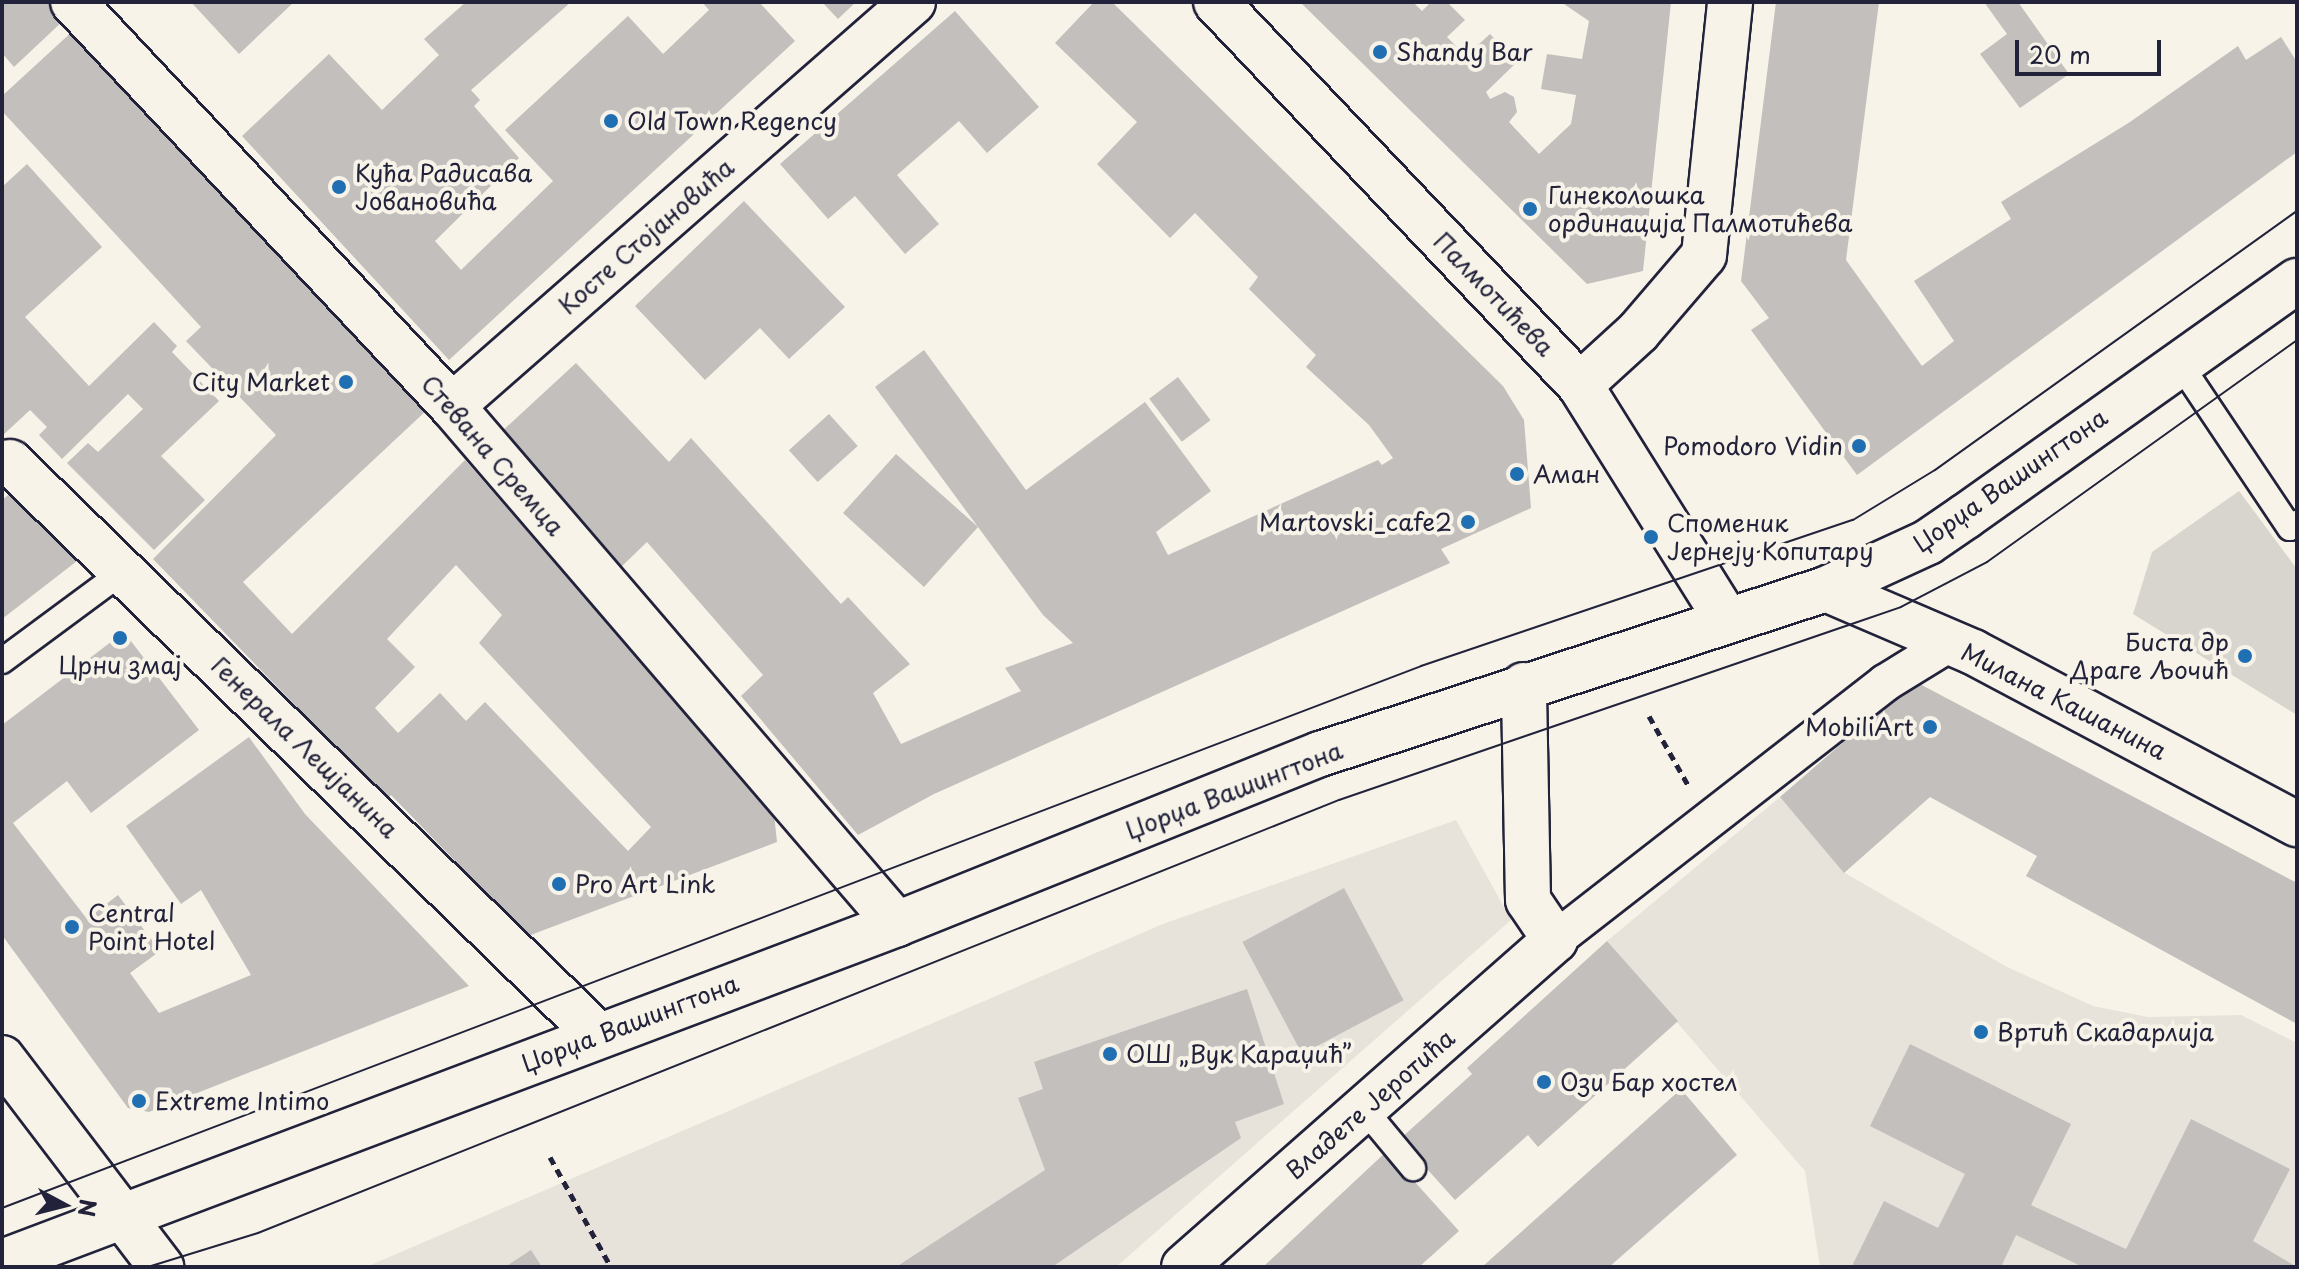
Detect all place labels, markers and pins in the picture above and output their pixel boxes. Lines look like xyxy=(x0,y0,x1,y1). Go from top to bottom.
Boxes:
place label: Shandy Bar xyxy=(1396,38,1533,66)
marker: Shandy Bar xyxy=(1371,43,1389,61)
place label: Old Town Regency xyxy=(627,107,836,135)
marker: Old Town Regency xyxy=(602,112,620,130)
place label: Кућа Радисава Јовановића xyxy=(355,159,534,215)
marker: Кућа Радисава Јовановића xyxy=(330,178,348,196)
place label: Гинеколошка ординација Палмотићева xyxy=(1548,181,1853,237)
marker: Гинеколошка ординација Палмотићева xyxy=(1519,198,1541,220)
place label: City Market xyxy=(189,368,330,396)
marker: City Market xyxy=(337,373,355,391)
place label: Pomodoro Vidin xyxy=(1663,432,1843,460)
marker: Pomodoro Vidin xyxy=(1850,437,1868,455)
place label: Аман xyxy=(1533,460,1600,488)
marker: Аман xyxy=(1508,465,1526,483)
place label: Martovski_cafe2 xyxy=(1259,508,1452,536)
place label: Споменик Јернеју Копитару xyxy=(1667,509,1874,565)
marker: Martovski_cafe2 xyxy=(1459,513,1477,531)
marker: Споменик Јернеју Копитару xyxy=(1642,528,1660,546)
place label: Биста др Драге Љочић xyxy=(2071,628,2229,684)
marker: Црни змај xyxy=(111,629,129,647)
marker: Биста др Драге Љочић xyxy=(2236,647,2254,665)
place label: Црни змај xyxy=(58,651,182,679)
place label: MobiliArt xyxy=(1805,713,1914,741)
marker: MobiliArt xyxy=(1921,718,1939,736)
place label: Pro Art Link xyxy=(575,870,718,898)
marker: Pro Art Link xyxy=(550,875,568,893)
place label: Central Point Hotel xyxy=(88,899,216,955)
marker: Central Point Hotel xyxy=(63,918,81,936)
place label: Вртић Скадарлија xyxy=(1997,1018,2214,1046)
marker: Вртић Скадарлија xyxy=(1972,1023,1990,1041)
place label: ОШ „Вук Караџић” xyxy=(1126,1040,1353,1068)
marker: ОШ „Вук Караџић” xyxy=(1101,1045,1119,1063)
place label: Ози Бар хостел xyxy=(1560,1068,1741,1096)
marker: Ози Бар хостел xyxy=(1535,1073,1553,1091)
place label: Extreme Intimo xyxy=(155,1087,332,1115)
marker: Extreme Intimo xyxy=(130,1092,148,1110)

